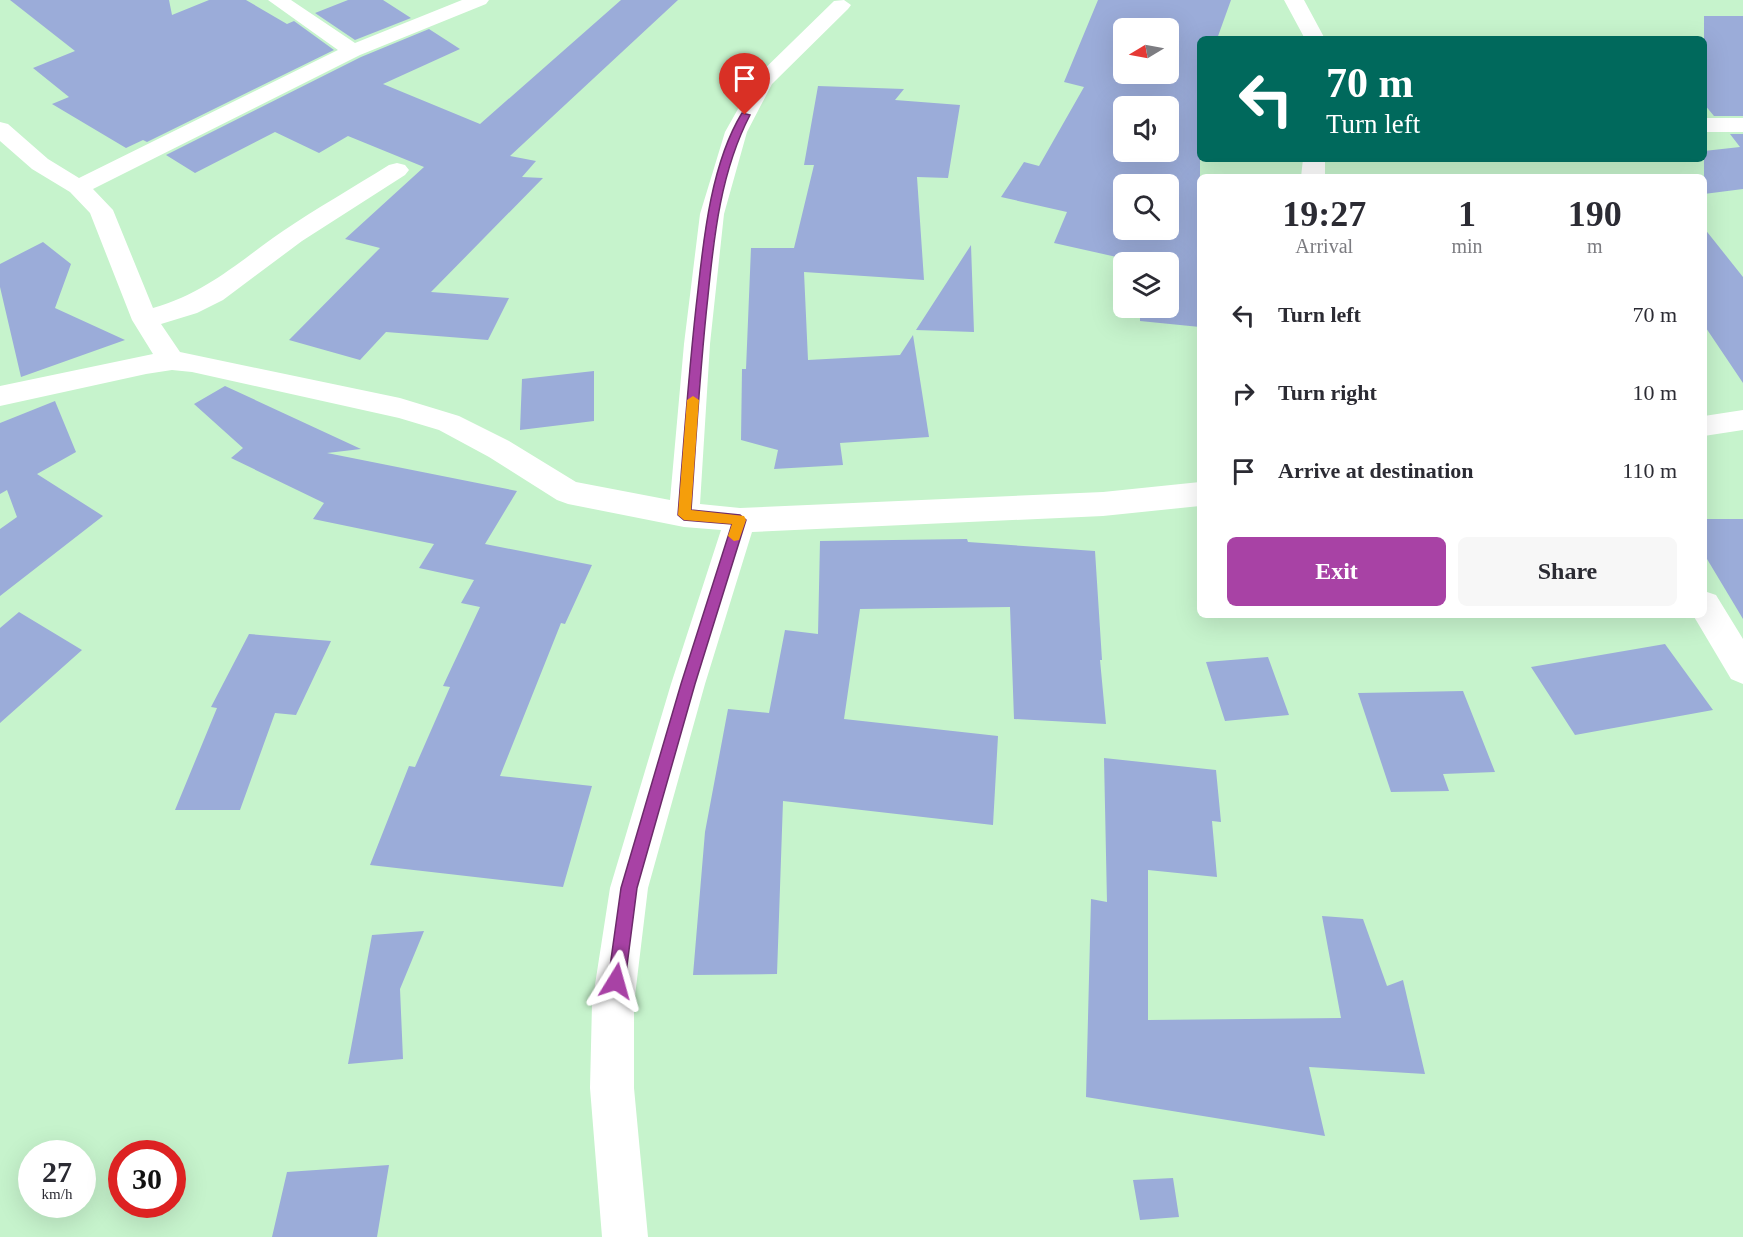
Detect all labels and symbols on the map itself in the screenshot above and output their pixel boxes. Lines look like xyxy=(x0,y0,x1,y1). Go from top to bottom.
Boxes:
north arrow xyxy=(1113,18,1179,84)
pin xyxy=(719,53,770,115)
position arrow xyxy=(584,949,648,1013)
speed limit sign: 30 xyxy=(108,1140,186,1218)

